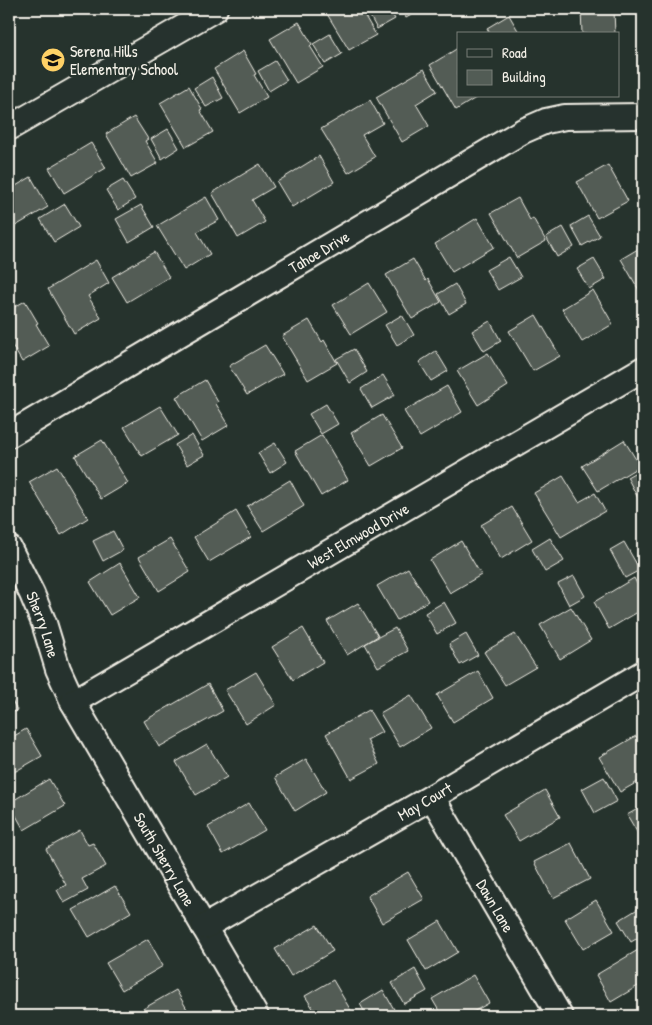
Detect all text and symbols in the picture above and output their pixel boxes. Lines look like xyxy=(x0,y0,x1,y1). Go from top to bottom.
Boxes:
legend xyxy=(457,32,620,98)
place label: Serena Hills Elementary School xyxy=(70,40,179,80)
text: Road xyxy=(502,42,527,63)
school or university icon: Serena Hills Elementary School xyxy=(40,47,66,73)
text: Building xyxy=(502,66,546,87)
street label: Tahoe Drive xyxy=(284,225,354,278)
street label: West Elmwood Drive xyxy=(303,497,413,574)
street label: Sherry Lane xyxy=(21,588,65,661)
street label: May Court xyxy=(393,776,456,826)
street label: South Sherry Lane xyxy=(129,808,201,911)
street label: Dawn Lane xyxy=(471,875,520,937)

